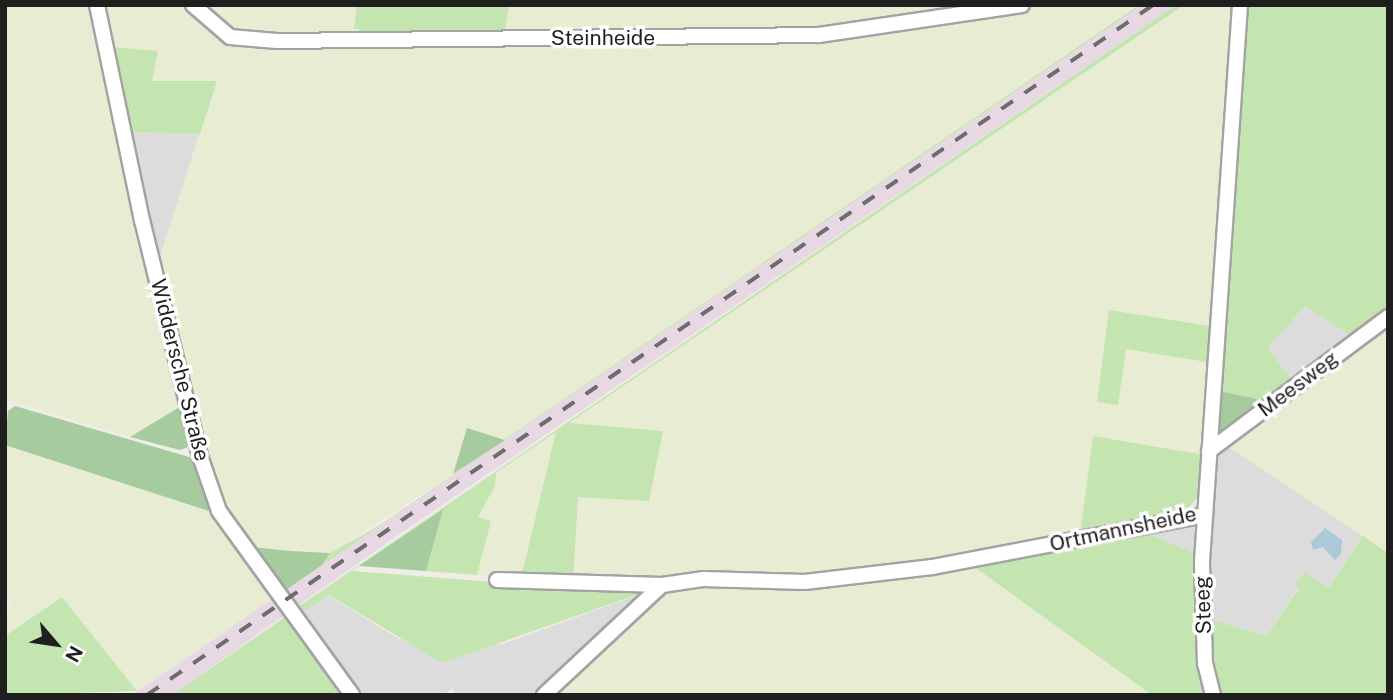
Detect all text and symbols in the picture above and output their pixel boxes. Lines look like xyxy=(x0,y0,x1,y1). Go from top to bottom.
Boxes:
street label: Steinheide xyxy=(551,25,655,51)
street label: Widdersche Straße xyxy=(145,276,215,464)
street label: Meesweg xyxy=(1253,346,1343,422)
street label: Ortmannsheide xyxy=(1047,501,1199,557)
street label: Steeg xyxy=(1189,575,1217,635)
north arrow xyxy=(21,609,91,679)
text: N xyxy=(61,642,88,666)

